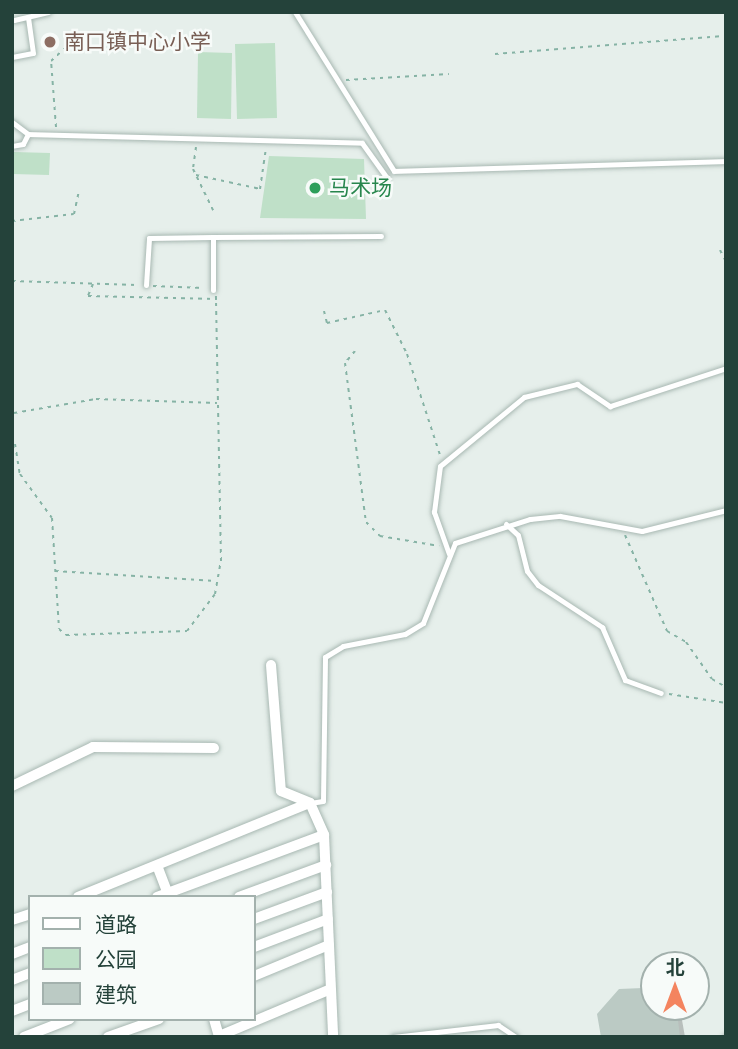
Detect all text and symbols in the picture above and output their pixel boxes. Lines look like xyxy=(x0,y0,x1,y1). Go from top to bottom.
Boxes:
place label: 南口镇中心小学 xyxy=(64,29,211,55)
marker: 南口镇中心小学 xyxy=(42,34,58,50)
place label: 马术场 xyxy=(329,175,392,201)
marker: 马术场 xyxy=(307,180,323,196)
legend xyxy=(28,895,256,1021)
text: 道路 xyxy=(95,910,137,939)
text: 公园 xyxy=(95,945,137,974)
north arrow xyxy=(640,951,710,1021)
text: 北 xyxy=(665,954,685,980)
text: 建筑 xyxy=(95,980,137,1009)

